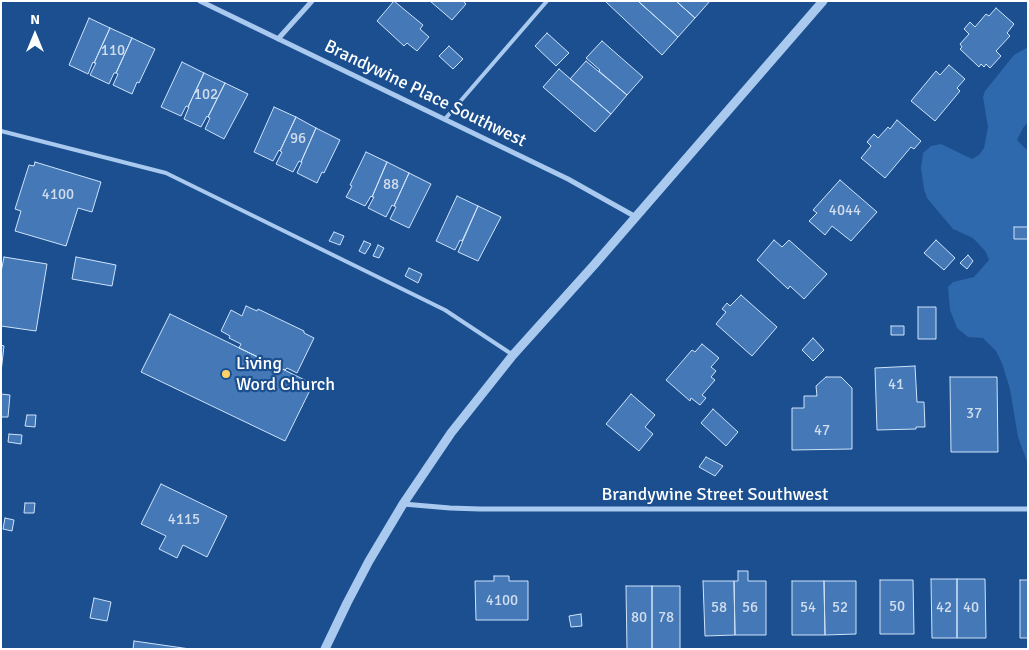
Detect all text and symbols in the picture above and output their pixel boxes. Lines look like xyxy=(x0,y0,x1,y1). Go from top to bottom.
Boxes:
north arrow xyxy=(10,10,60,60)
text: N xyxy=(30,11,40,28)
street label: Brandywine Place Southwest xyxy=(321,36,529,152)
house number: 110 xyxy=(101,42,125,60)
house number: 102 xyxy=(194,86,218,104)
house number: 96 xyxy=(290,130,306,148)
house number: 88 xyxy=(383,176,399,194)
house number: 4100 xyxy=(42,186,74,204)
house number: 4044 xyxy=(829,202,861,220)
place label: Living Word Church xyxy=(236,353,335,396)
marker: Living Word Church xyxy=(220,368,232,380)
house number: 41 xyxy=(888,376,904,394)
house number: 37 xyxy=(966,405,982,423)
house number: 47 xyxy=(814,422,830,440)
street label: Brandywine Street Southwest xyxy=(602,484,828,506)
house number: 4115 xyxy=(168,511,200,529)
house number: 4100 xyxy=(486,592,518,610)
house number: 50 xyxy=(889,598,905,616)
house number: 58 xyxy=(711,599,727,617)
house number: 56 xyxy=(742,599,758,617)
house number: 54 xyxy=(800,599,816,617)
house number: 52 xyxy=(832,599,848,617)
house number: 42 xyxy=(936,599,952,617)
house number: 40 xyxy=(963,599,979,617)
house number: 80 xyxy=(631,609,647,627)
house number: 78 xyxy=(658,609,674,627)

